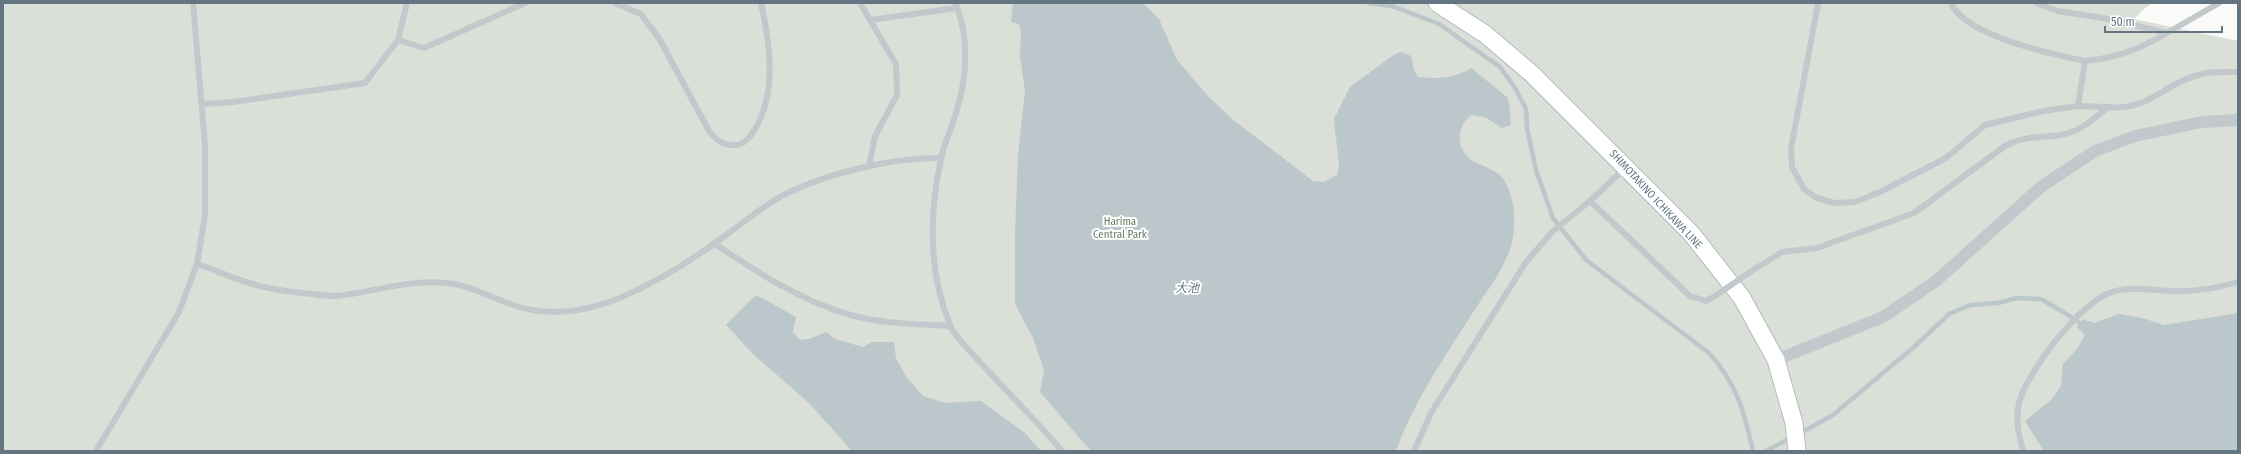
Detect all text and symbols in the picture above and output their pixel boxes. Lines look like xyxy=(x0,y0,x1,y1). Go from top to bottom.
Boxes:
scale bar xyxy=(2105,8,2222,34)
text: 50 m xyxy=(2111,15,2135,29)
street label: SHIMOTAKINO ICHIKAWA LINE xyxy=(1606,147,1705,251)
park label: Harima Central Park xyxy=(1093,215,1148,241)
water label: 大池 xyxy=(1175,281,1200,295)

